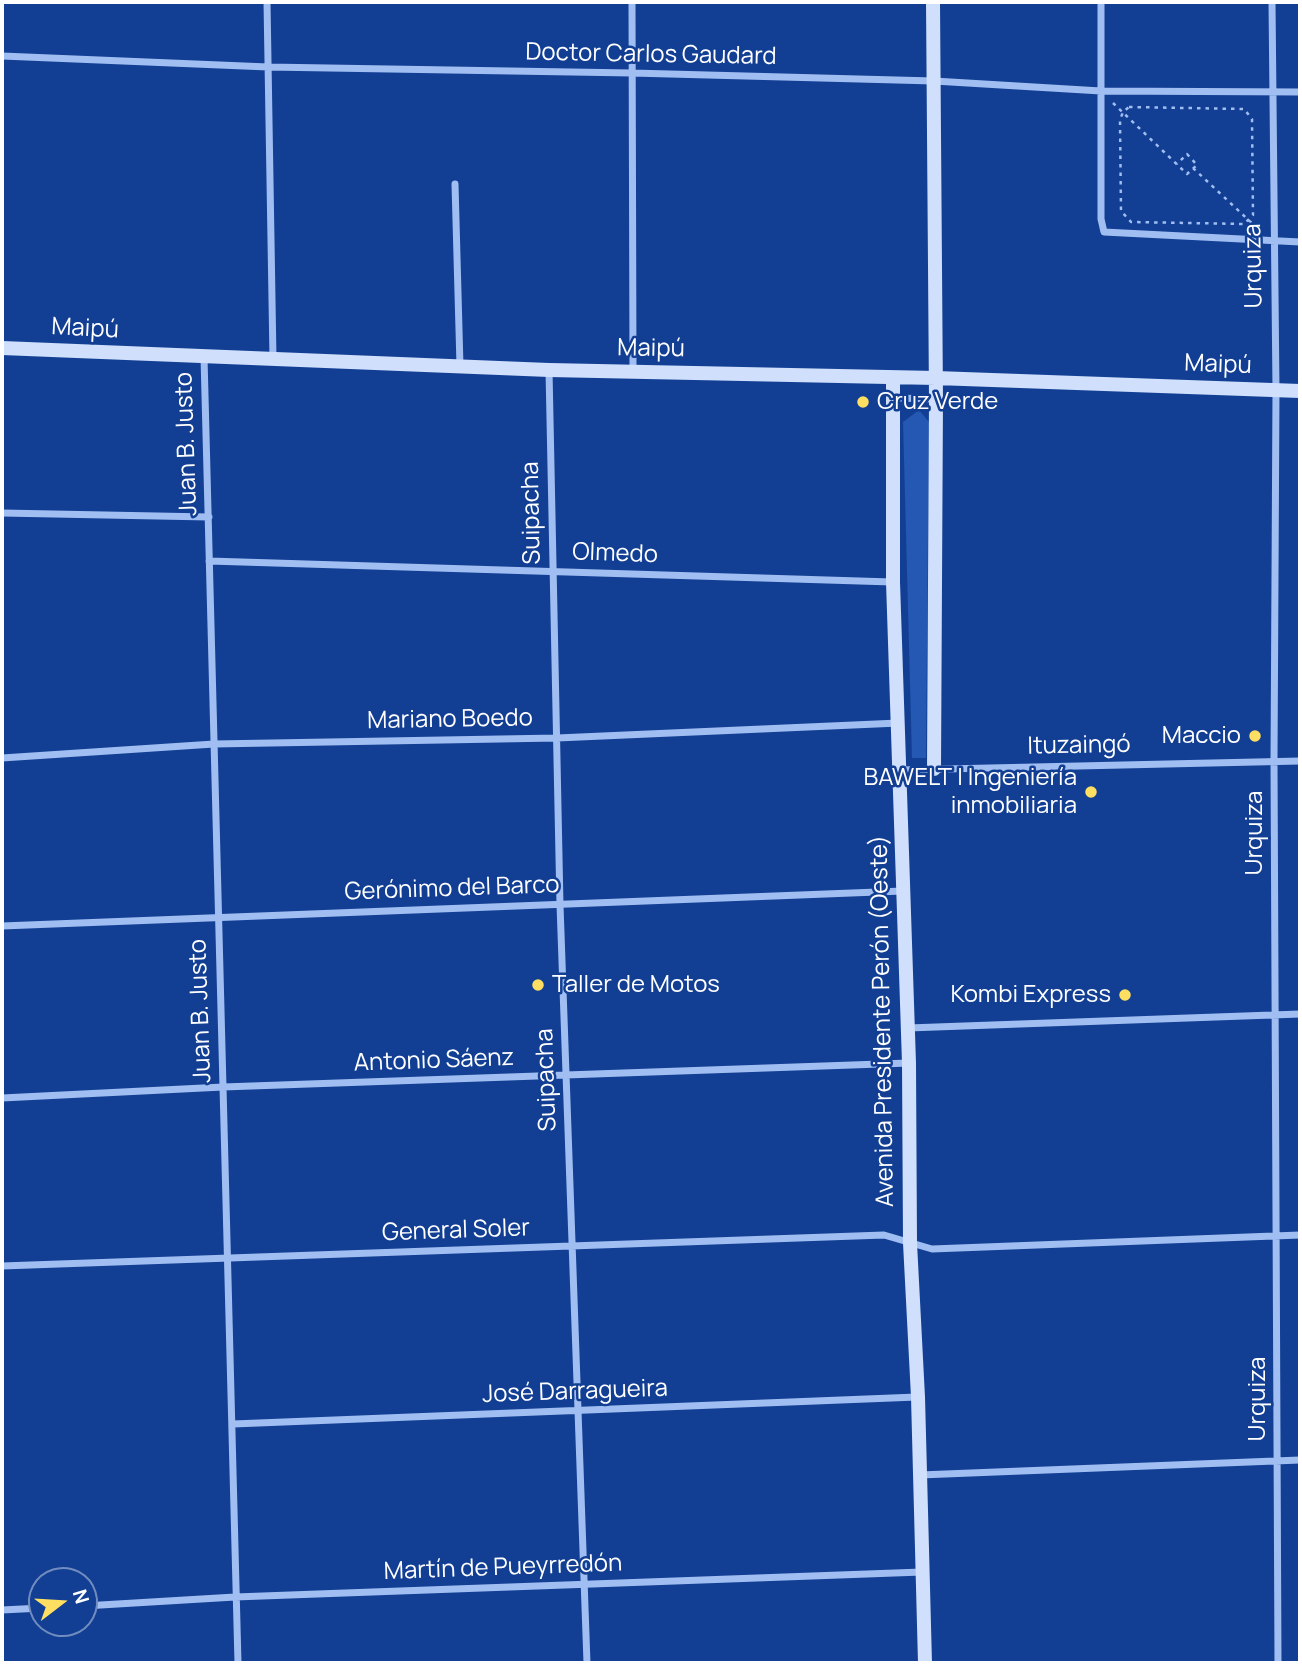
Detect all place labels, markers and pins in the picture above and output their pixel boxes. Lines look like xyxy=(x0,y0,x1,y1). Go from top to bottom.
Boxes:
place label: Cruz Verde xyxy=(877,388,998,416)
marker: Cruz Verde xyxy=(855,394,871,410)
place label: Maccio xyxy=(1162,722,1241,750)
marker: Maccio xyxy=(1247,728,1263,744)
place label: BAWELT | Ingeniería inmobiliaria xyxy=(864,764,1077,820)
marker: BAWELT | Ingeniería inmobiliaria xyxy=(1083,784,1099,800)
place label: Taller de Motos xyxy=(552,971,720,999)
marker: Taller de Motos xyxy=(530,977,546,993)
place label: Kombi Express xyxy=(950,981,1111,1009)
marker: Kombi Express xyxy=(1117,987,1133,1003)

